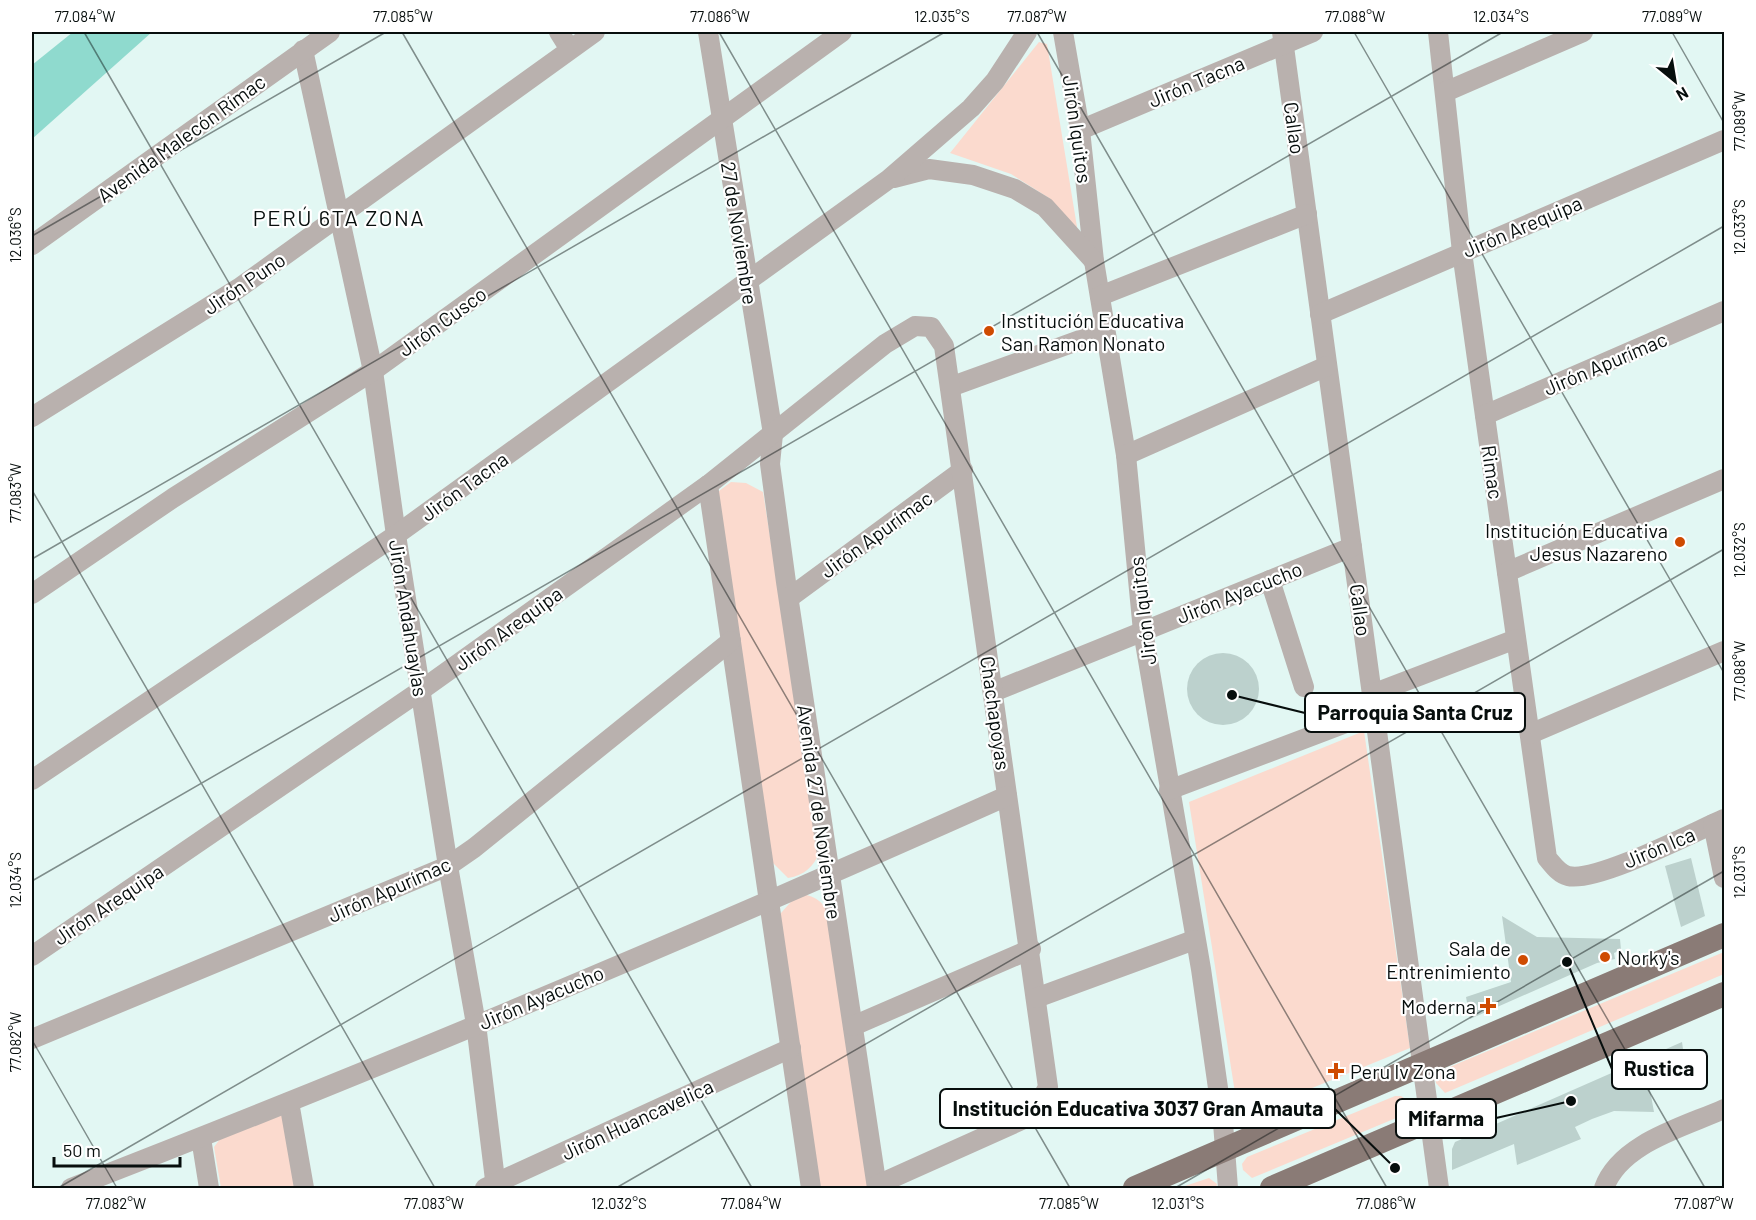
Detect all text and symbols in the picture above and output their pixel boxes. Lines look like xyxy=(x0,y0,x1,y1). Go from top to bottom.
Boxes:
text: 77.084°W xyxy=(55,7,115,25)
text: 77.085°W xyxy=(373,7,433,25)
text: 77.086°W xyxy=(690,7,750,25)
text: 12.035°S xyxy=(914,7,970,25)
text: 77.087°W xyxy=(1007,7,1067,25)
text: 77.088°W xyxy=(1325,7,1385,25)
text: 12.034°S xyxy=(1473,7,1529,25)
text: 77.089°W xyxy=(1642,7,1702,25)
street label: Jirón Tacna xyxy=(1144,50,1248,112)
north arrow xyxy=(1645,51,1705,111)
street label: Avenida Malecón Rímac xyxy=(92,69,270,207)
street label: Jirón Iquitos xyxy=(1059,73,1097,185)
text: N xyxy=(1673,84,1692,105)
text: 77.089°W xyxy=(1730,91,1748,151)
street label: Callao xyxy=(1279,100,1311,156)
street label: 27 de Noviembre xyxy=(717,160,763,306)
street label: Jirón Arequipa xyxy=(1459,190,1585,262)
text: 12.033°S xyxy=(1730,199,1748,255)
district label: PERÚ 6TA ZONA xyxy=(253,204,425,230)
text: 12.036°S xyxy=(6,207,24,263)
street label: Jirón Puno xyxy=(199,247,289,319)
street label: Jirón Cusco xyxy=(393,281,491,361)
place label: Institución Educativa San Ramon Nonato xyxy=(1001,308,1184,355)
marker: Institución Educativa San Ramon Nonato xyxy=(982,324,996,338)
street label: Jirón Apurímac xyxy=(1540,326,1670,400)
street label: Rimac xyxy=(1477,443,1509,501)
street label: Jirón Tacna xyxy=(416,446,512,526)
text: 77.083°W xyxy=(6,463,24,523)
street label: Jirón Apurímac xyxy=(816,486,936,582)
place label: Institución Educativa Jesus Nazareno xyxy=(1485,518,1668,565)
text: 12.032°S xyxy=(1730,522,1748,578)
marker: Institución Educativa Jesus Nazareno xyxy=(1673,535,1687,549)
street label: Jirón Andahuaylas xyxy=(385,538,433,698)
street label: Jirón Iquitos xyxy=(1123,556,1161,666)
street label: Jirón Ayacucho xyxy=(1173,556,1305,628)
street label: Jirón Arequipa xyxy=(449,581,567,675)
street label: Callao xyxy=(1345,582,1377,638)
text: 77.088°W xyxy=(1730,641,1748,701)
street label: Chachapoyas xyxy=(976,654,1016,772)
callout: Parroquia Santa Cruz xyxy=(1305,693,1525,732)
text: Parroquia Santa Cruz xyxy=(1317,699,1513,724)
street label: Avenida 27 de Noviembre xyxy=(793,703,847,921)
street label: Jirón Ica xyxy=(1620,821,1698,873)
text: 12.031°S xyxy=(1730,846,1748,898)
street label: Jirón Apurímac xyxy=(324,851,454,927)
text: 12.034°S xyxy=(6,852,24,908)
street label: Jirón Arequipa xyxy=(48,858,168,950)
place label: Sala de Entrenimiento xyxy=(1386,936,1511,983)
place label: Norky's xyxy=(1617,945,1680,969)
marker: Norky's xyxy=(1598,950,1612,964)
marker: Sala de Entrenimiento xyxy=(1516,953,1530,967)
street label: Jirón Ayacucho xyxy=(475,960,607,1034)
place label: Moderna xyxy=(1401,994,1476,1018)
marker: Moderna xyxy=(1481,999,1495,1013)
text: 77.082°W xyxy=(6,1012,24,1072)
callout: Rustica xyxy=(1612,1050,1707,1089)
text: Rustica xyxy=(1624,1055,1694,1080)
place label: Peru Iv Zona xyxy=(1350,1059,1456,1083)
marker: Peru Iv Zona xyxy=(1327,1062,1345,1080)
street label: Jirón Huancavelica xyxy=(557,1073,717,1165)
callout: Institución Educativa 3037 Gran Amauta xyxy=(940,1089,1335,1128)
text: Institución Educativa 3037 Gran Amauta xyxy=(953,1095,1323,1120)
callout: Mifarma xyxy=(1396,1099,1496,1138)
text: Mifarma xyxy=(1408,1105,1484,1130)
scale bar xyxy=(54,1130,180,1168)
text: 50 m xyxy=(63,1139,101,1161)
text: 77.082°W xyxy=(86,1194,146,1212)
text: 77.083°W xyxy=(404,1194,464,1212)
text: 12.032°S xyxy=(591,1194,647,1212)
text: 77.084°W xyxy=(721,1194,781,1212)
text: 77.085°W xyxy=(1039,1194,1099,1212)
text: 12.031°S xyxy=(1152,1194,1204,1212)
text: 77.086°W xyxy=(1356,1194,1416,1212)
text: 77.087°W xyxy=(1674,1194,1734,1212)

